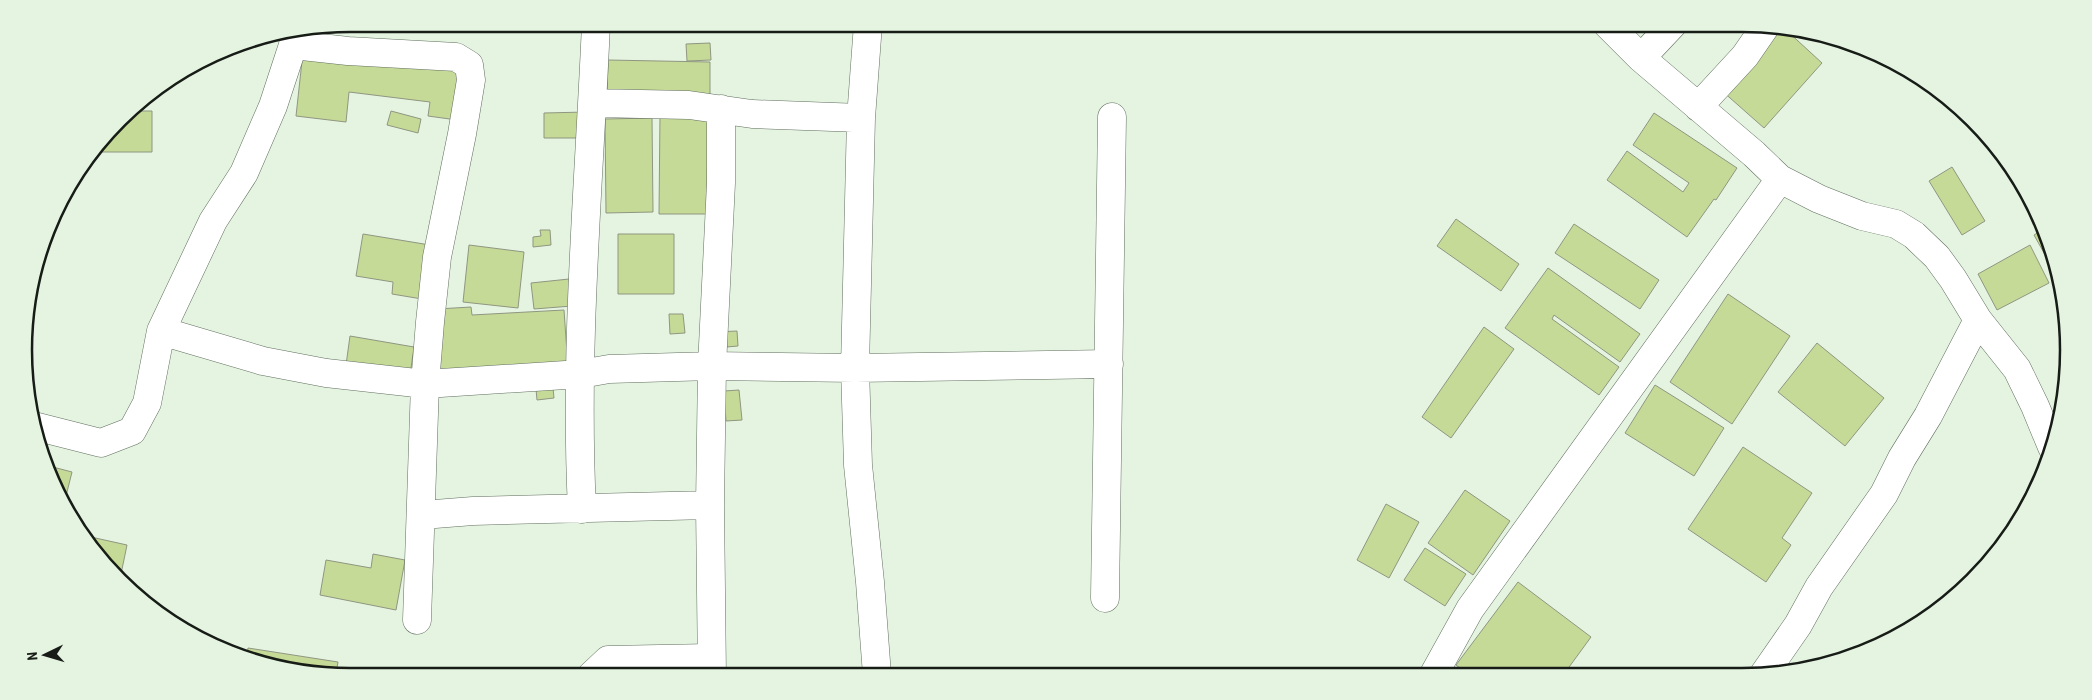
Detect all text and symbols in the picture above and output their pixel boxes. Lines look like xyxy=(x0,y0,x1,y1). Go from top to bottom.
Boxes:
north arrow xyxy=(20,630,70,680)
text: N xyxy=(24,651,40,661)

